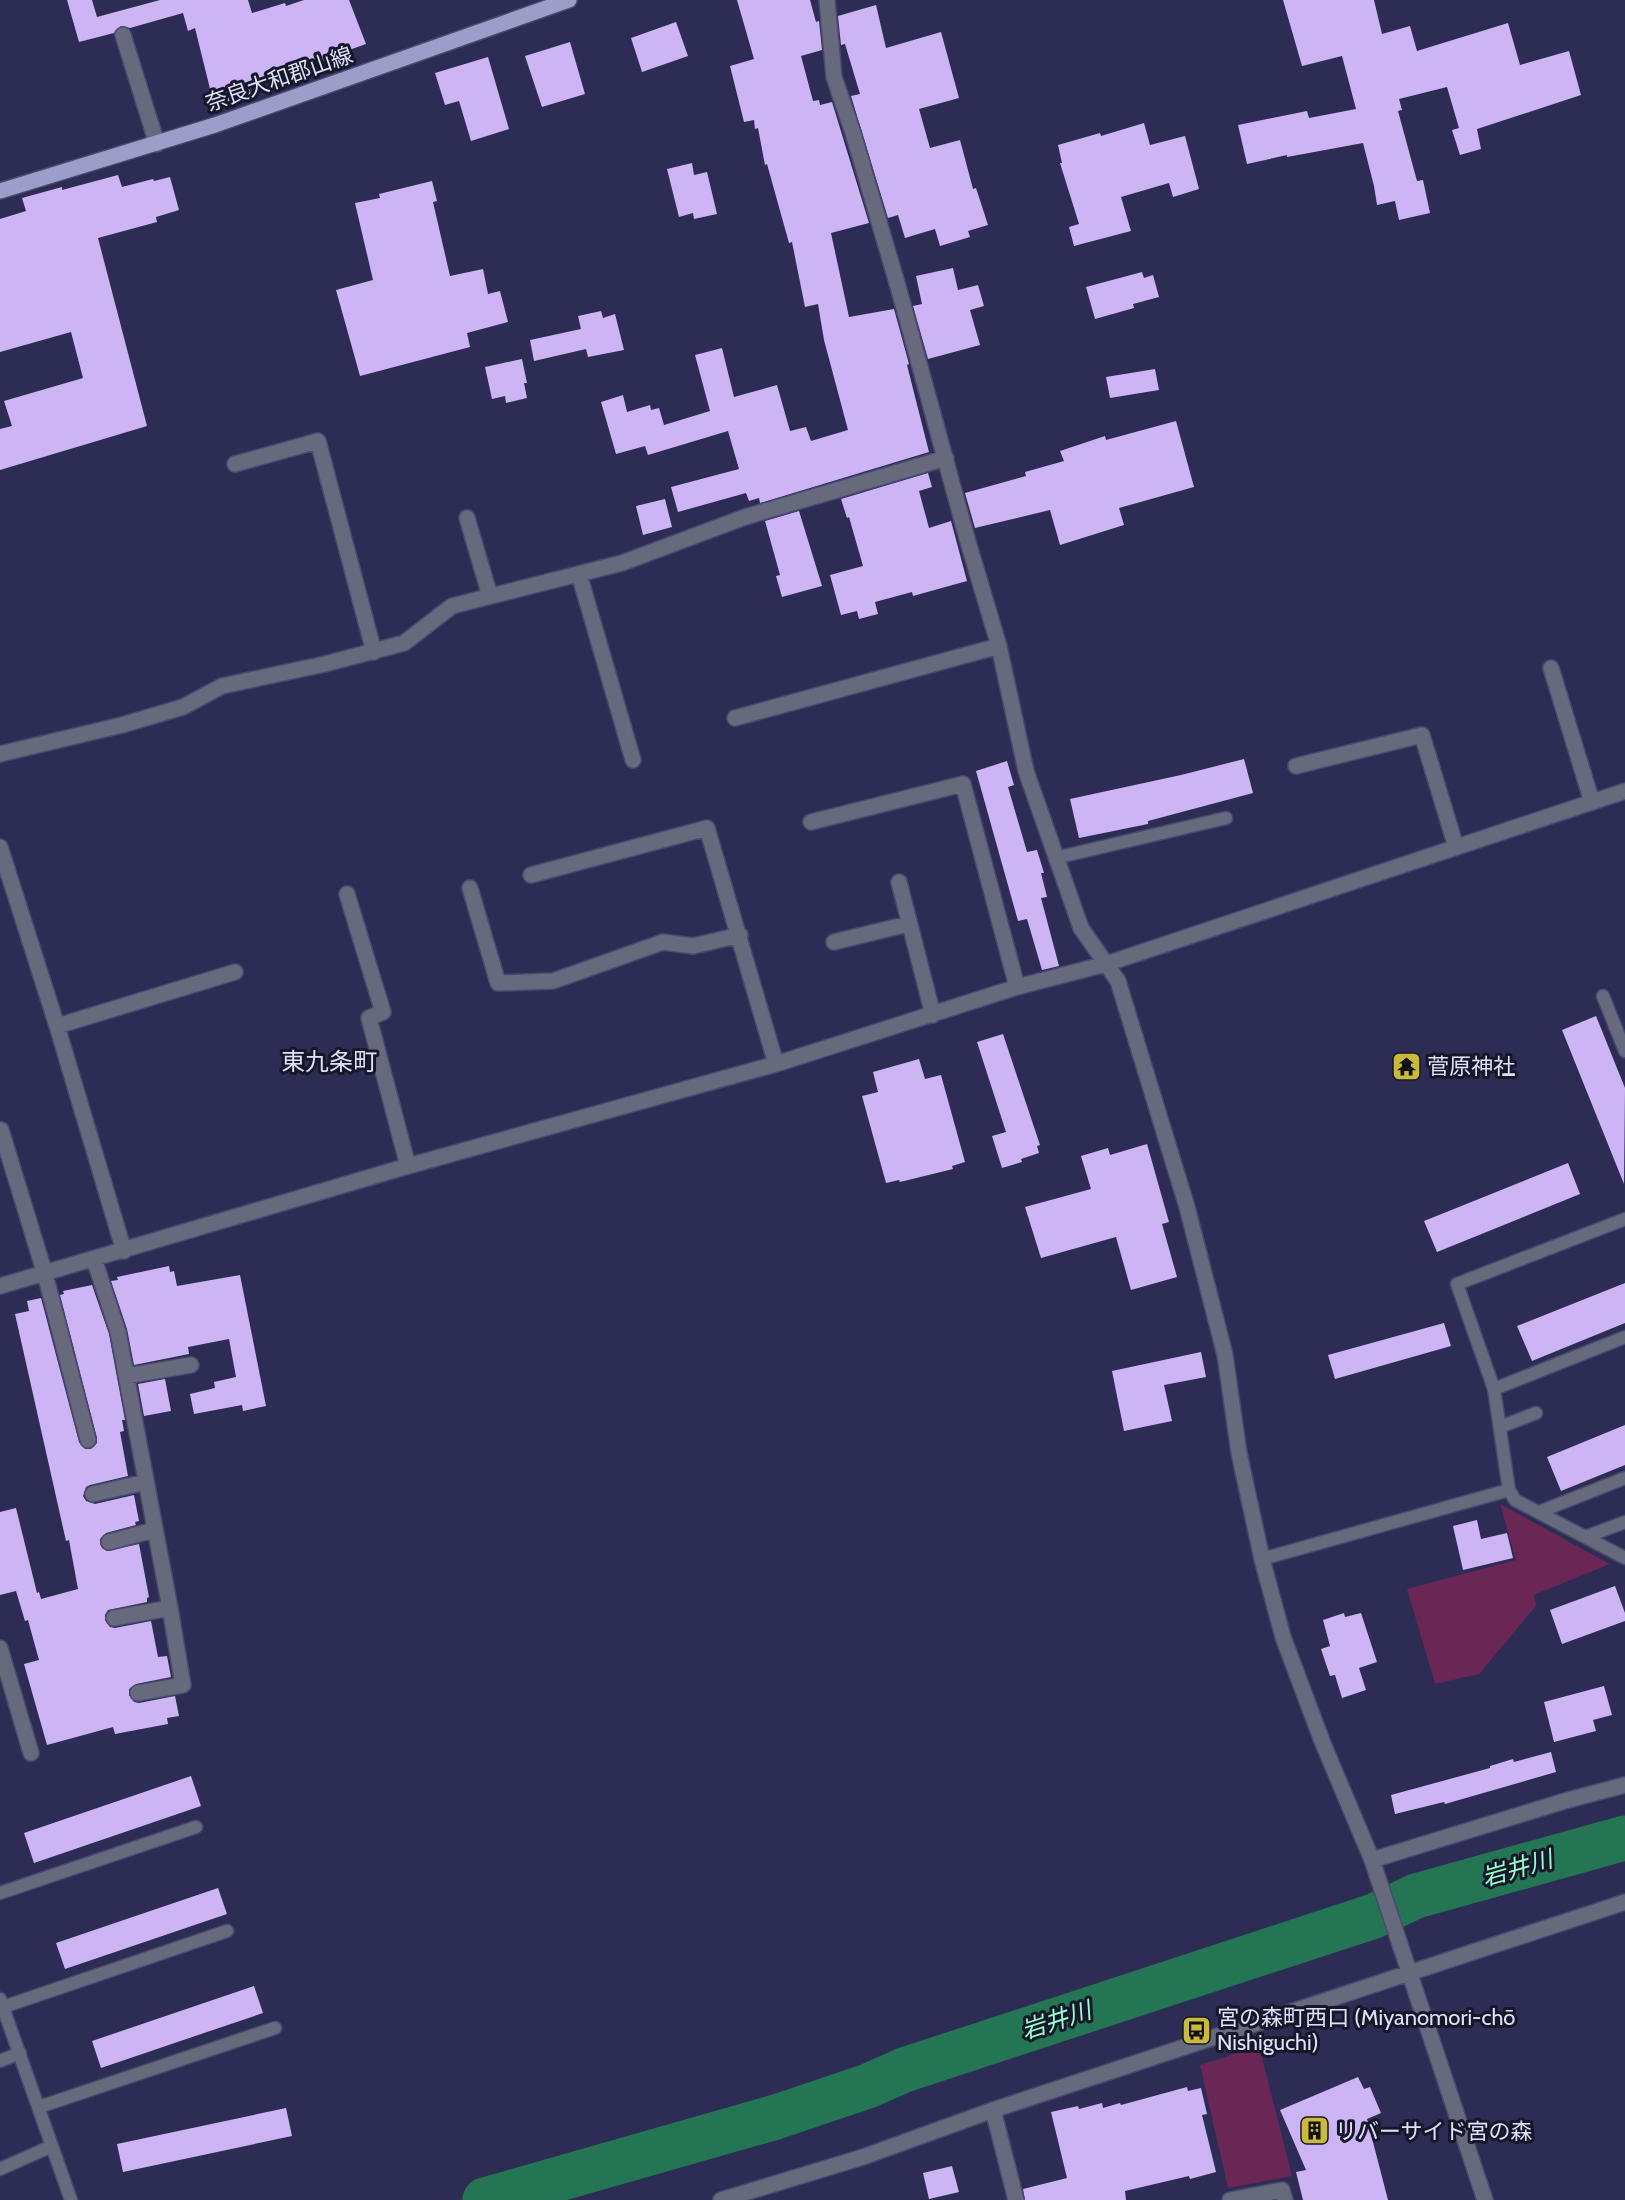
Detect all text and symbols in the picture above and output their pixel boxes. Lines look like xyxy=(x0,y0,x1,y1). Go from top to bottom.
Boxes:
street label: 奈良大和郡山線 xyxy=(202,41,356,117)
district label: 東九条町 xyxy=(281,1047,377,1076)
temple icon: 菅原神社 xyxy=(1390,1050,1422,1082)
place label: 菅原神社 xyxy=(1427,1053,1515,1080)
water label: 岩井川 xyxy=(1478,1843,1558,1892)
water label: 岩井川 xyxy=(1017,1994,1098,2045)
place label: 宮の森町西口 (Miyanomori-chō Nishiguchi) xyxy=(1217,2004,1515,2056)
bus stop icon: 宮の森町西口 (Miyanomori-chō Nishiguchi) xyxy=(1180,2014,1212,2046)
building icon: リバーサイド宮の森 xyxy=(1298,2115,1330,2147)
place label: リバーサイド宮の森 xyxy=(1335,2118,1533,2145)

